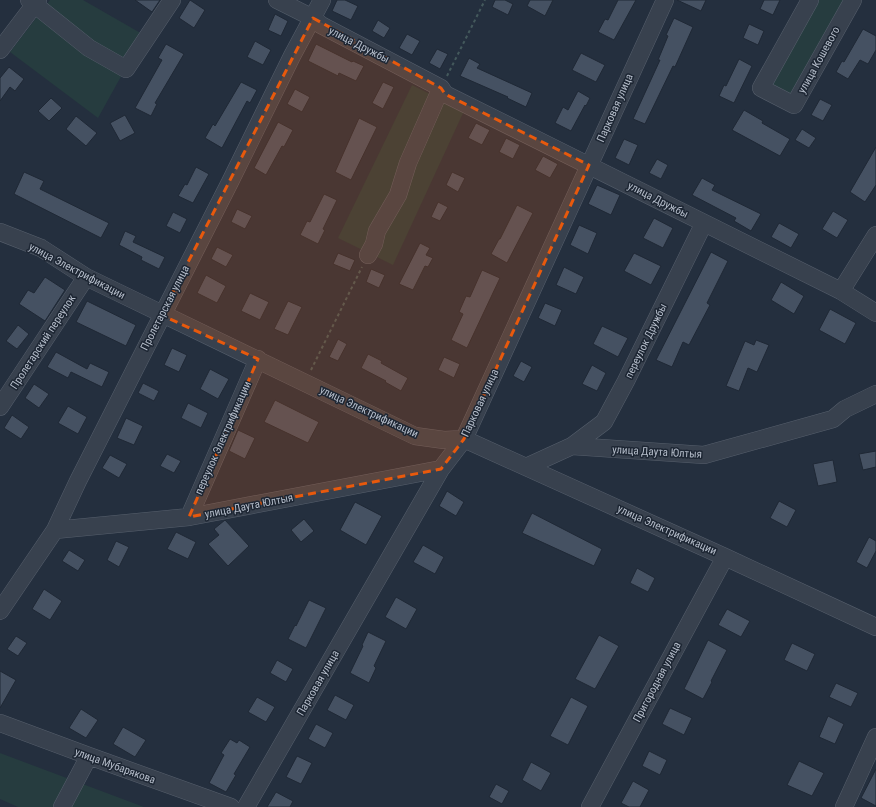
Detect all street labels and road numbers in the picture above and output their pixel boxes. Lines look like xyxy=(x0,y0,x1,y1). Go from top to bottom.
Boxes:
street label: улица Дружбы xyxy=(326,24,392,66)
street label: улица Кошевого xyxy=(795,24,843,96)
street label: Парковая улица xyxy=(594,72,636,144)
street label: улица Дружбы xyxy=(625,179,691,221)
street label: улица Электрификации xyxy=(27,240,127,302)
street label: Пролетарская улица xyxy=(138,263,192,353)
street label: Пролетарский переулок xyxy=(8,292,79,392)
street label: переулок Дружбы xyxy=(622,301,670,381)
street label: Парковая улица xyxy=(459,367,501,439)
street label: переулок Электрификации xyxy=(192,379,254,497)
street label: улица Электрификации xyxy=(318,383,420,441)
street label: улица Даута Юлтыя xyxy=(612,443,702,461)
street label: улица Даута Юлтыя xyxy=(204,491,294,521)
street label: улица Электрификации xyxy=(615,502,719,558)
street label: Пригородная улица xyxy=(630,640,684,724)
street label: Парковая улица xyxy=(294,648,342,718)
street label: улица Мубарякова xyxy=(73,745,157,787)

